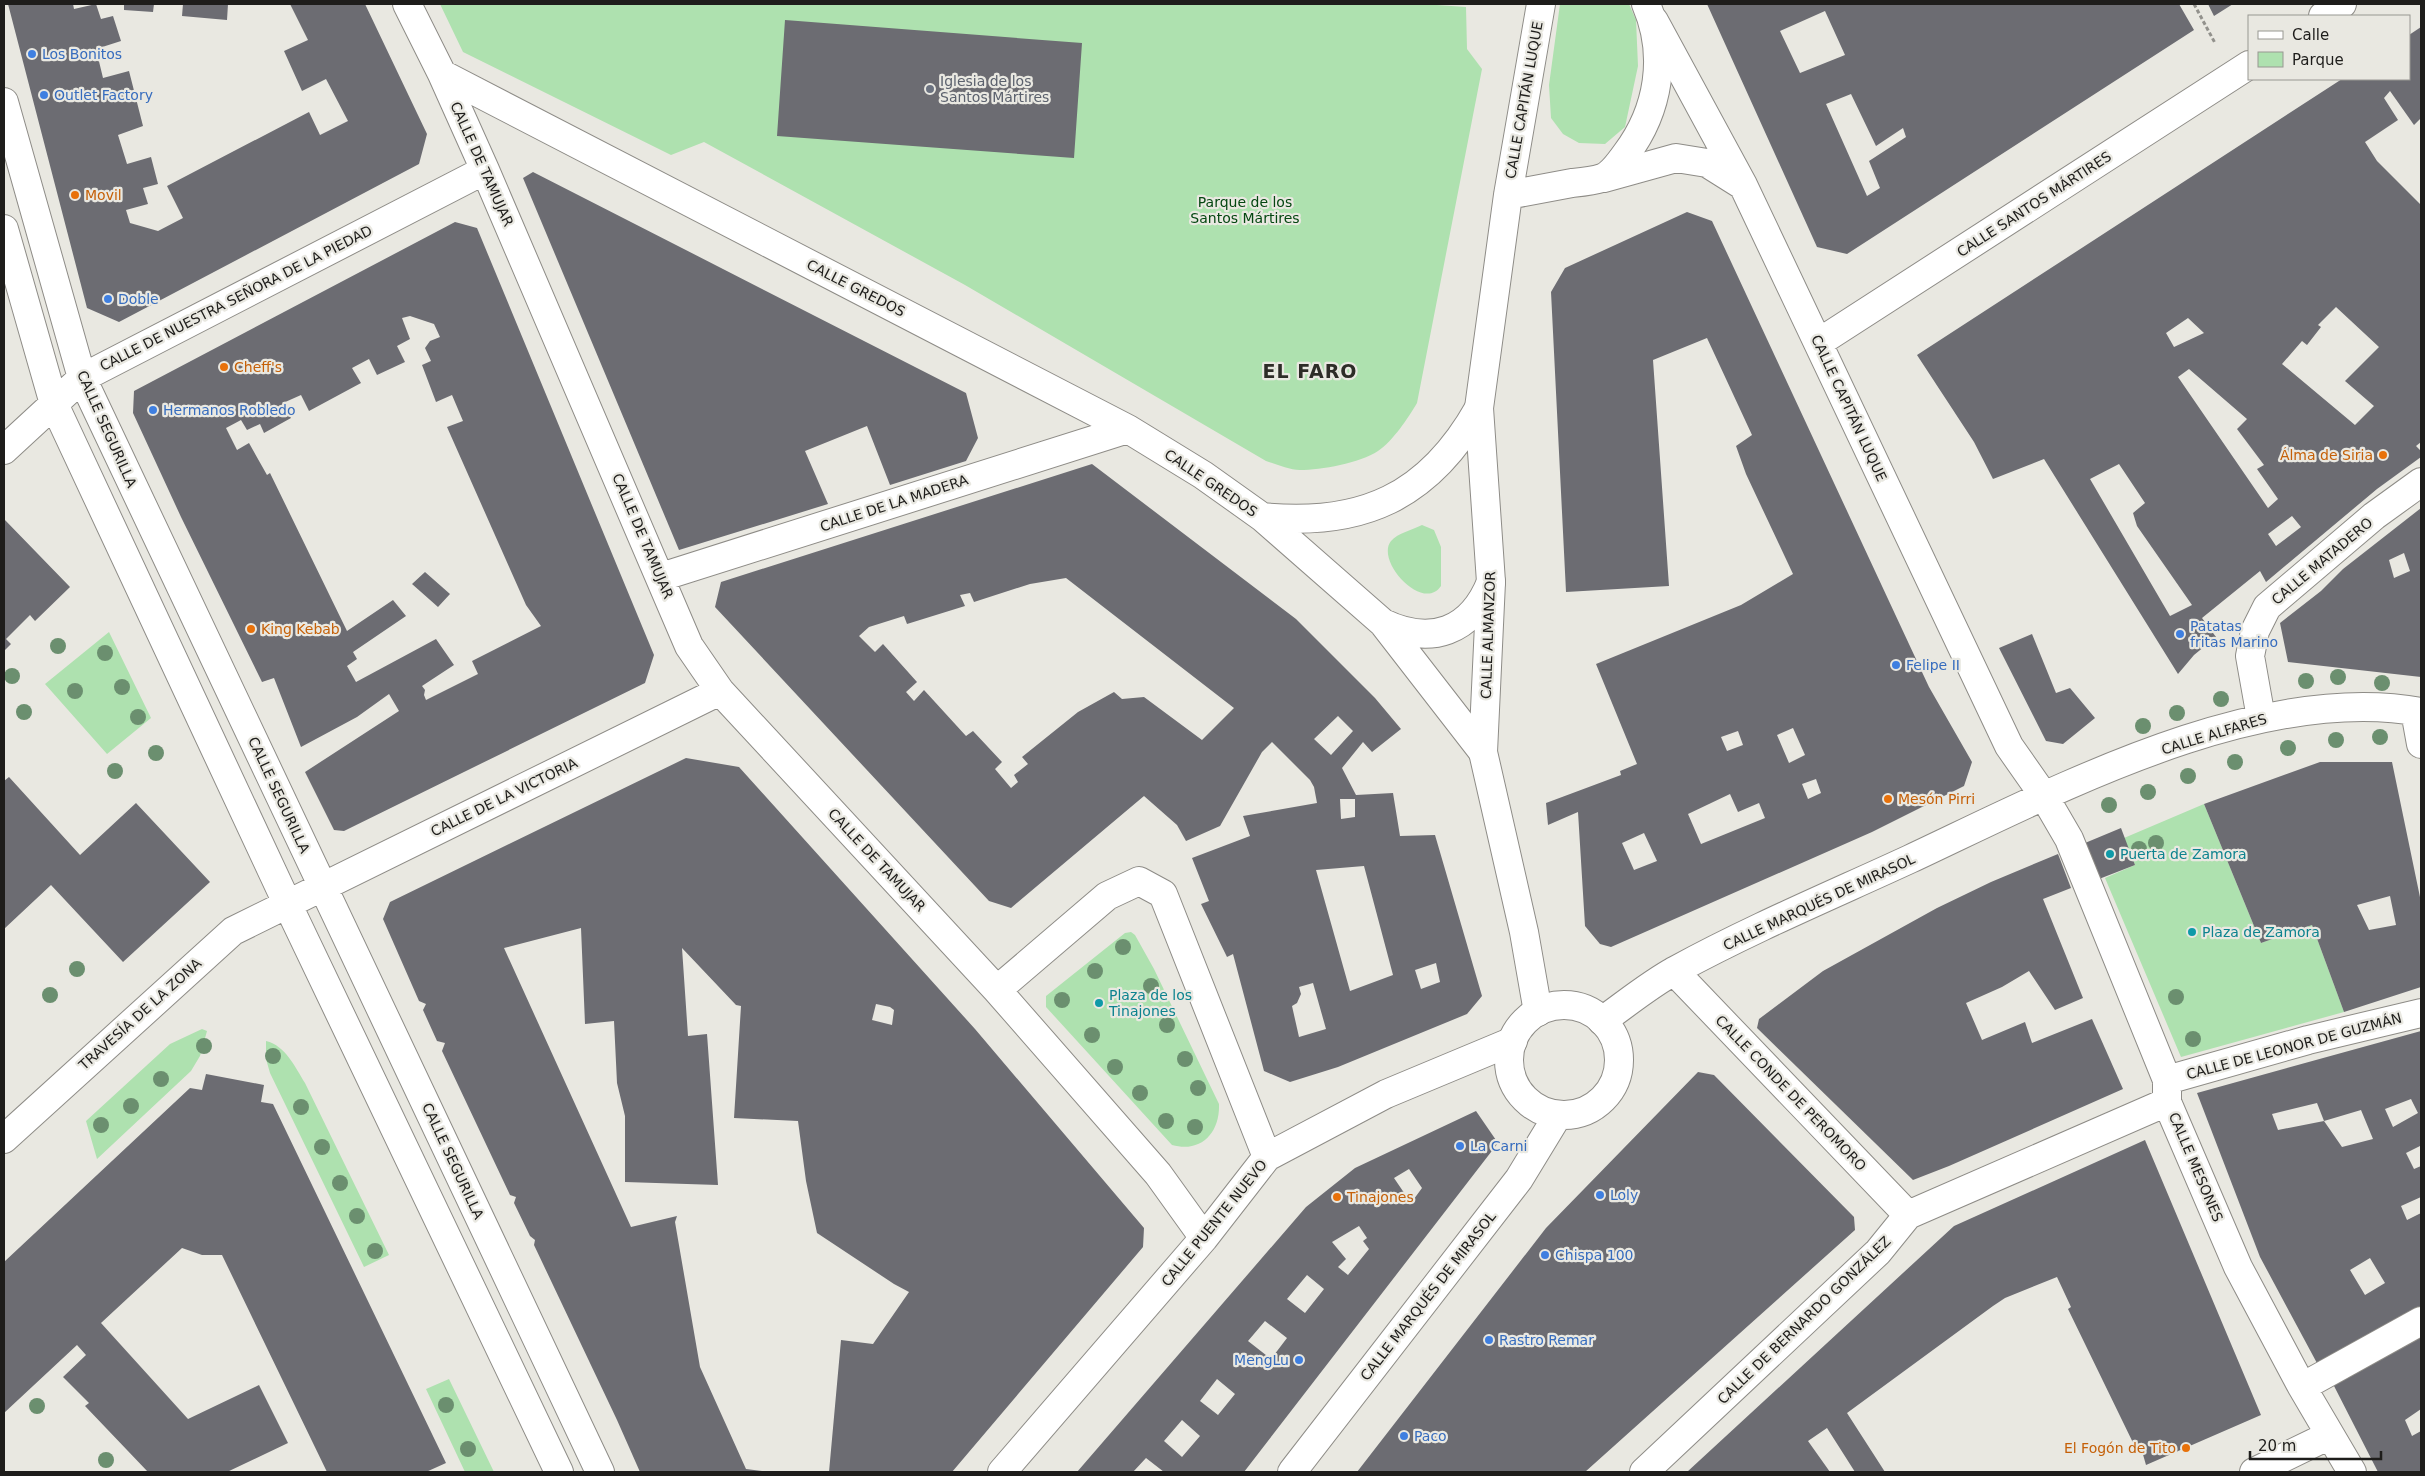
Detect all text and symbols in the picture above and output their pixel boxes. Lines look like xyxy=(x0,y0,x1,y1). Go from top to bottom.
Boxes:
legend xyxy=(2248,15,2410,80)
street label: CALLE CAPITÁN LUQUE xyxy=(1502,20,1546,180)
text: Calle xyxy=(2292,26,2329,44)
place label: Los Bonitos xyxy=(42,46,122,62)
marker: Los Bonitos xyxy=(26,48,38,60)
text: Parque xyxy=(2292,51,2344,69)
place label: Iglesia de los Santos Mártires xyxy=(940,73,1049,105)
marker: Iglesia de los Santos Mártires xyxy=(924,83,936,95)
place label: Outlet Factory xyxy=(54,87,153,103)
marker: Outlet Factory xyxy=(38,89,50,101)
street label: CALLE DE TAMUJAR xyxy=(447,99,517,229)
street label: CALLE SANTOS MÁRTIRES xyxy=(1954,148,2114,260)
place label: Movil xyxy=(85,187,122,203)
marker: Movil xyxy=(69,189,81,201)
park label: Parque de los Santos Mártires xyxy=(1190,194,1300,226)
street label: CALLE DE NUESTRA SEÑORA DE LA PIEDAD xyxy=(97,222,375,374)
street label: CALLE GREDOS xyxy=(804,256,908,320)
place label: Doble xyxy=(118,291,159,307)
marker: Doble xyxy=(102,293,114,305)
street label: CALLE CAPITÁN LUQUE xyxy=(1808,332,1890,484)
place label: Cheff's xyxy=(234,359,282,375)
district label: EL FARO xyxy=(1263,360,1358,382)
marker: Cheff's xyxy=(218,361,230,373)
street label: CALLE SEGURILLA xyxy=(74,368,140,490)
place label: Hermanos Robledo xyxy=(163,402,296,418)
marker: Hermanos Robledo xyxy=(147,404,159,416)
street label: CALLE GREDOS xyxy=(1162,446,1260,520)
place label: Álma de Siria xyxy=(2280,447,2373,463)
marker: Álma de Siria xyxy=(2377,449,2389,461)
street label: CALLE DE TAMUJAR xyxy=(609,471,677,601)
street label: CALLE DE LA MADERA xyxy=(818,471,970,534)
street label: CALLE MATADERO xyxy=(2269,514,2375,608)
street label: CALLE ALMANZOR xyxy=(1478,570,1498,699)
place label: Patatas fritas Marino xyxy=(2190,618,2278,650)
place label: King Kebab xyxy=(261,621,340,637)
marker: King Kebab xyxy=(245,623,257,635)
marker: Patatas fritas Marino xyxy=(2174,628,2186,640)
place label: Felipe II xyxy=(1906,657,1960,673)
marker: Felipe II xyxy=(1890,659,1902,671)
street label: CALLE ALFARES xyxy=(2159,710,2269,758)
street label: CALLE SEGURILLA xyxy=(245,734,313,856)
street label: CALLE DE LA VICTORIA xyxy=(428,754,580,839)
place label: Mesón Pirri xyxy=(1898,791,1975,807)
marker: Mesón Pirri xyxy=(1882,793,1894,805)
street label: CALLE DE TAMUJAR xyxy=(825,805,929,915)
place label: Puerta de Zamora xyxy=(2120,846,2247,862)
marker: Puerta de Zamora xyxy=(2104,848,2116,860)
street label: CALLE MARQUÉS DE MIRASOL xyxy=(1721,850,1918,954)
place label: Plaza de Zamora xyxy=(2202,924,2320,940)
marker: Plaza de Zamora xyxy=(2186,926,2198,938)
street label: TRAVESÍA DE LA ZONA xyxy=(75,955,205,1074)
place label: Plaza de los Tinajones xyxy=(1108,987,1192,1019)
marker: Plaza de los Tinajones xyxy=(1093,997,1105,1009)
street label: CALLE DE LEONOR DE GUZMÁN xyxy=(2185,1010,2403,1082)
street label: CALLE CONDE DE PEROMORO xyxy=(1712,1012,1870,1174)
street label: CALLE SEGURILLA xyxy=(419,1100,487,1222)
street label: CALLE MESONES xyxy=(2166,1110,2226,1224)
place label: La Carni xyxy=(1470,1138,1527,1154)
marker: La Carni xyxy=(1454,1140,1466,1152)
street label: CALLE PUENTE NUEVO xyxy=(1158,1157,1270,1289)
place label: Loly xyxy=(1610,1187,1638,1203)
place label: Tinajones xyxy=(1346,1189,1414,1205)
marker: Loly xyxy=(1594,1189,1606,1201)
marker: Tinajones xyxy=(1331,1191,1343,1203)
street label: CALLE MARQUÉS DE MIRASOL xyxy=(1357,1208,1499,1384)
street label: CALLE DE BERNARDO GONZÁLEZ xyxy=(1714,1233,1894,1407)
place label: Chispa 100 xyxy=(1555,1247,1633,1263)
marker: Chispa 100 xyxy=(1539,1249,1551,1261)
place label: Rastro Remar xyxy=(1499,1332,1594,1348)
marker: Rastro Remar xyxy=(1483,1334,1495,1346)
place label: MengLu xyxy=(1234,1352,1289,1368)
marker: MengLu xyxy=(1293,1354,1305,1366)
place label: Paco xyxy=(1414,1428,1447,1444)
scale bar xyxy=(2250,1428,2381,1460)
marker: Paco xyxy=(1398,1430,1410,1442)
text: 20 m xyxy=(2258,1437,2296,1455)
place label: El Fogón de Tito xyxy=(2064,1440,2176,1456)
marker: El Fogón de Tito xyxy=(2180,1442,2192,1454)

